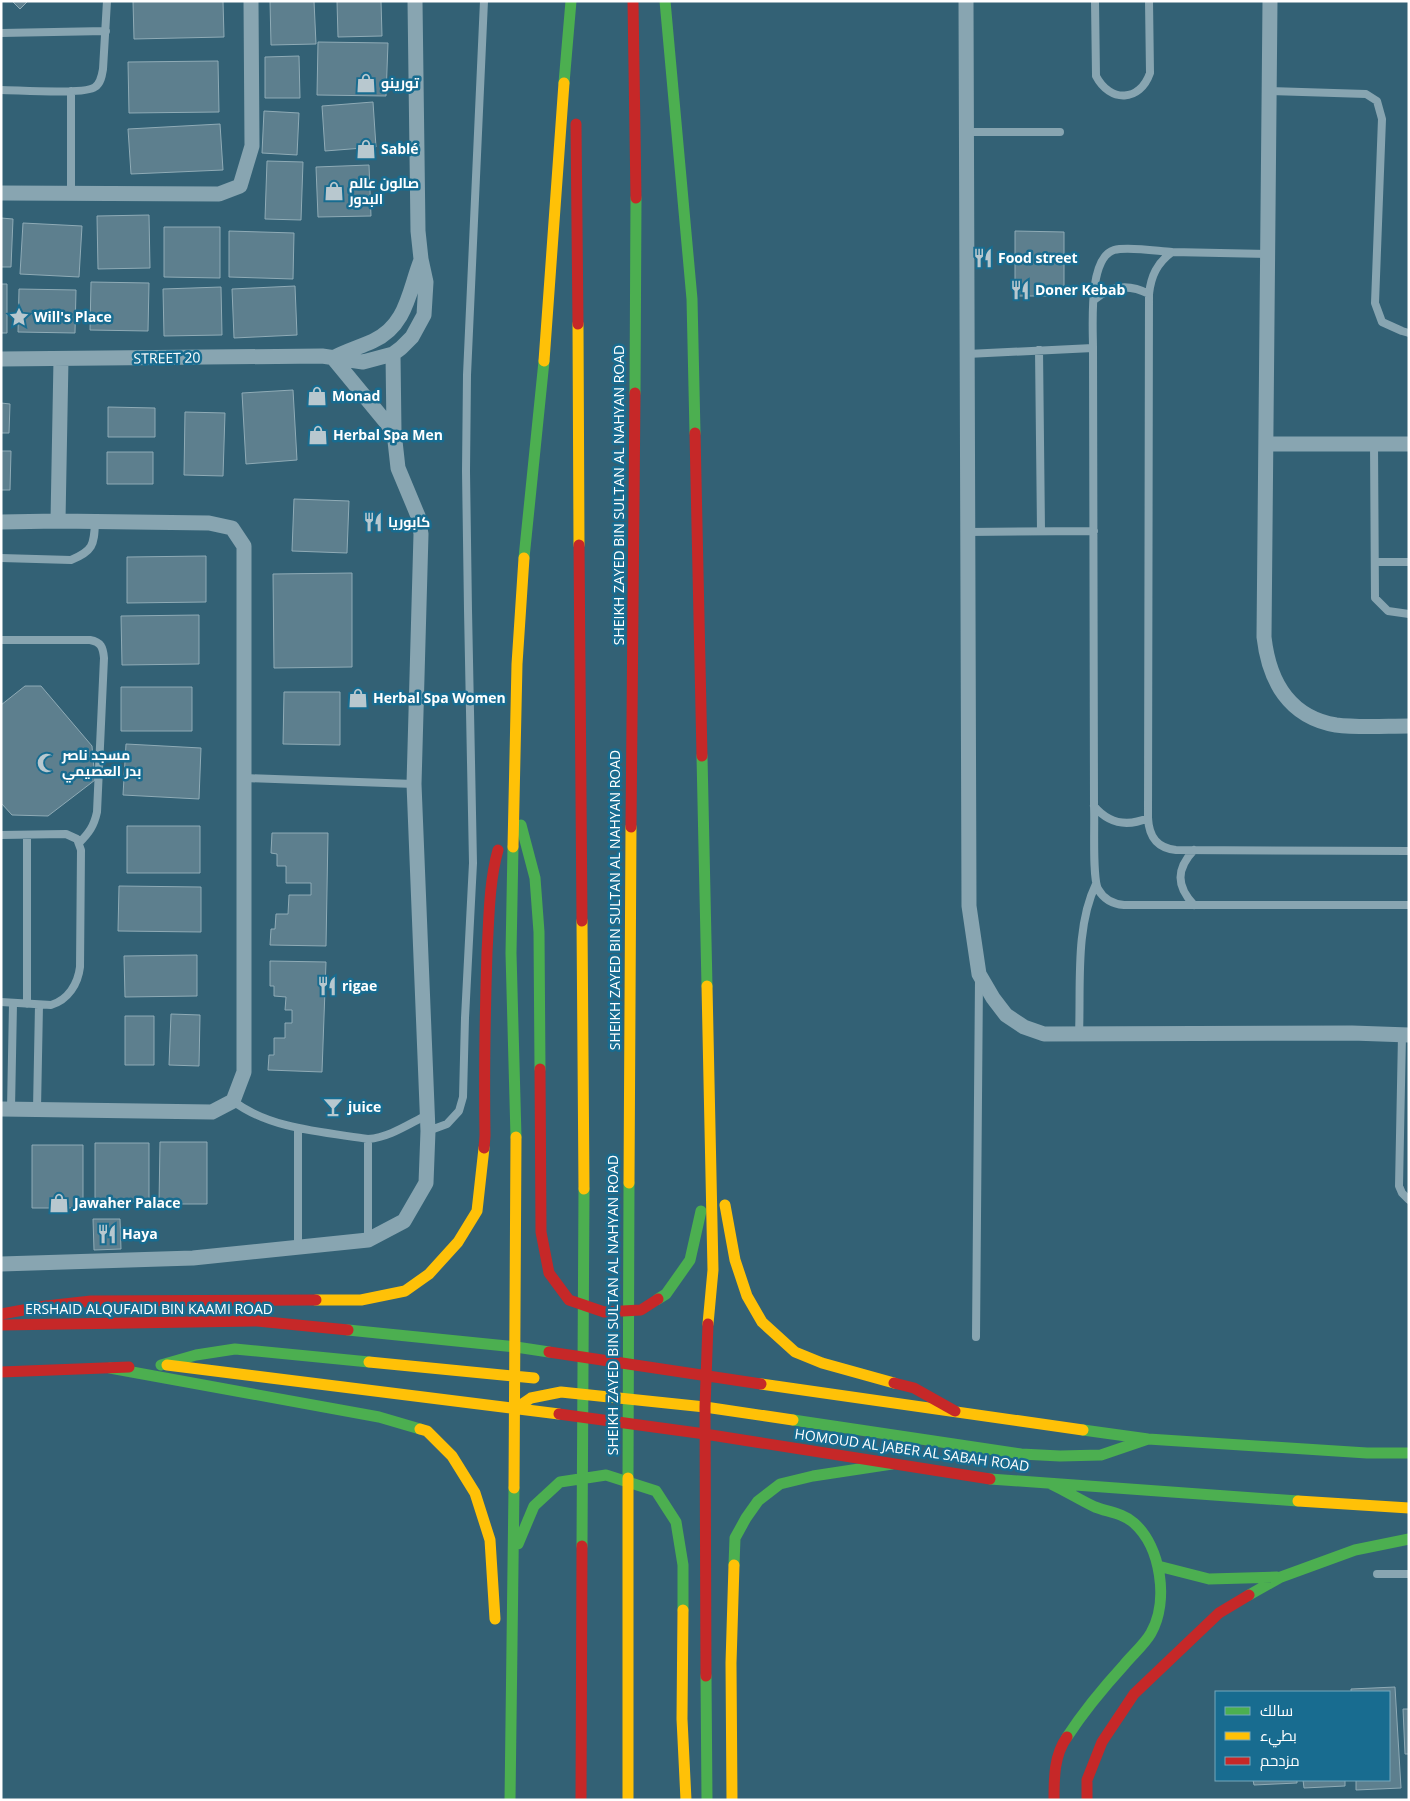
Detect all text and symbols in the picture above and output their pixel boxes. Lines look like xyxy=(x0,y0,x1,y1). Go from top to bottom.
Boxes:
shop icon: تورينو xyxy=(355,72,377,94)
place label: تورينو xyxy=(381,73,420,92)
shop icon: Sablé xyxy=(355,138,377,160)
place label: Sablé xyxy=(381,139,419,158)
place label: صالون عالم البدور xyxy=(348,173,419,208)
shop icon: صالون عالم البدور xyxy=(323,180,345,202)
restaurant icon: Food street xyxy=(972,247,994,269)
place label: Food street xyxy=(998,248,1078,267)
restaurant icon: Doner Kebab xyxy=(1009,279,1031,301)
place label: Doner Kebab xyxy=(1035,280,1125,299)
place icon: Will's Place xyxy=(8,306,30,328)
place label: Will's Place xyxy=(34,307,112,326)
street label: SHEIKH ZAYED BIN SULTAN AL NAHYAN ROAD xyxy=(609,345,628,645)
street label: STREET 20 xyxy=(133,347,201,368)
shop icon: Monad xyxy=(306,385,328,407)
place label: Monad xyxy=(332,386,380,405)
shop icon: Herbal Spa Men xyxy=(307,424,329,446)
place label: Herbal Spa Men xyxy=(333,425,443,444)
restaurant icon: كابوريا xyxy=(362,511,384,533)
place label: كابوريا xyxy=(388,512,430,531)
shop icon: Herbal Spa Women xyxy=(347,687,369,709)
place label: Herbal Spa Women xyxy=(373,688,506,707)
place label: مسجد ناصر بدر العصيمي xyxy=(61,745,141,783)
street label: SHEIKH ZAYED BIN SULTAN AL NAHYAN ROAD xyxy=(605,750,624,1050)
mosque icon: مسجد ناصر بدر العصيمي xyxy=(36,752,58,774)
restaurant icon: rigae xyxy=(316,975,338,997)
place label: rigae xyxy=(342,976,377,995)
bar icon: juice xyxy=(322,1096,344,1118)
place label: juice xyxy=(347,1097,381,1116)
street label: SHEIKH ZAYED BIN SULTAN AL NAHYAN ROAD xyxy=(603,1155,622,1455)
shop icon: Jawaher Palace xyxy=(48,1192,70,1214)
place label: Jawaher Palace xyxy=(72,1193,180,1212)
restaurant icon: Haya xyxy=(96,1223,118,1245)
place label: Haya xyxy=(122,1224,158,1243)
street label: ERSHAID ALQUFAIDI BIN KAAMI ROAD xyxy=(25,1299,273,1318)
street label: HOMOUD AL JABER AL SABAH ROAD xyxy=(793,1424,1031,1475)
legend xyxy=(1215,1691,1390,1781)
text: سالك xyxy=(1260,1700,1293,1720)
text: بطيء xyxy=(1260,1725,1297,1748)
text: مزدحم xyxy=(1260,1750,1300,1771)

